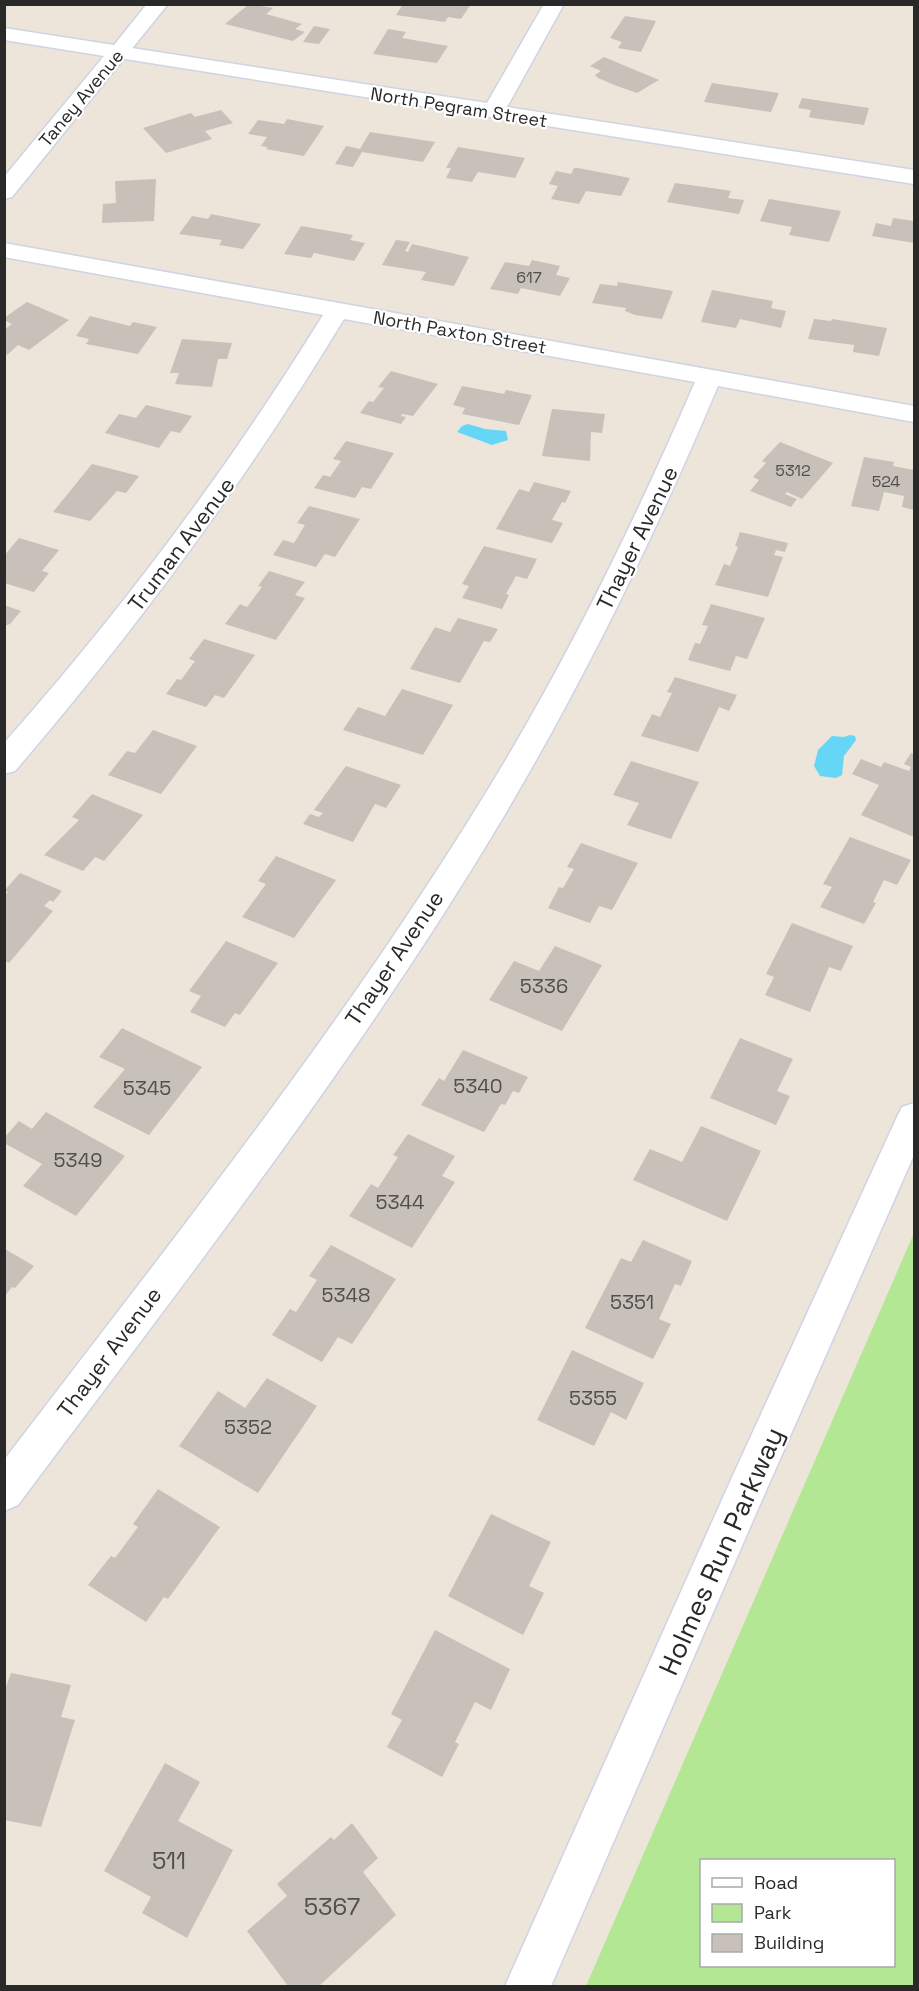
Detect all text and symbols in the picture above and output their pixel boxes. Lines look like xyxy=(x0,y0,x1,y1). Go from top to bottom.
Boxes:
street label: Taney Avenue xyxy=(34,45,128,151)
street label: North Pegram Street xyxy=(369,82,549,132)
house number: 617 xyxy=(516,267,542,288)
street label: North Paxton Street xyxy=(372,305,548,359)
house number: 5312 xyxy=(775,460,811,481)
street label: Thayer Avenue xyxy=(590,461,684,615)
street label: Truman Avenue xyxy=(121,471,241,617)
house number: 524 xyxy=(872,471,900,492)
street label: Thayer Avenue xyxy=(339,885,449,1031)
house number: 5336 xyxy=(520,973,568,999)
house number: 5340 xyxy=(453,1073,503,1099)
house number: 5345 xyxy=(123,1075,171,1101)
house number: 5349 xyxy=(54,1147,102,1173)
house number: 5344 xyxy=(375,1189,425,1215)
street label: Thayer Avenue xyxy=(51,1281,167,1423)
house number: 5348 xyxy=(321,1282,371,1308)
house number: 5351 xyxy=(610,1289,654,1315)
house number: 5355 xyxy=(569,1385,617,1411)
house number: 5352 xyxy=(224,1414,272,1440)
street label: Holmes Run Parkway xyxy=(651,1422,791,1680)
house number: 511 xyxy=(152,1845,186,1876)
legend xyxy=(700,1859,895,1967)
text: Road xyxy=(754,1871,798,1894)
house number: 5367 xyxy=(304,1891,360,1922)
text: Park xyxy=(754,1901,792,1924)
text: Building xyxy=(754,1931,824,1954)

